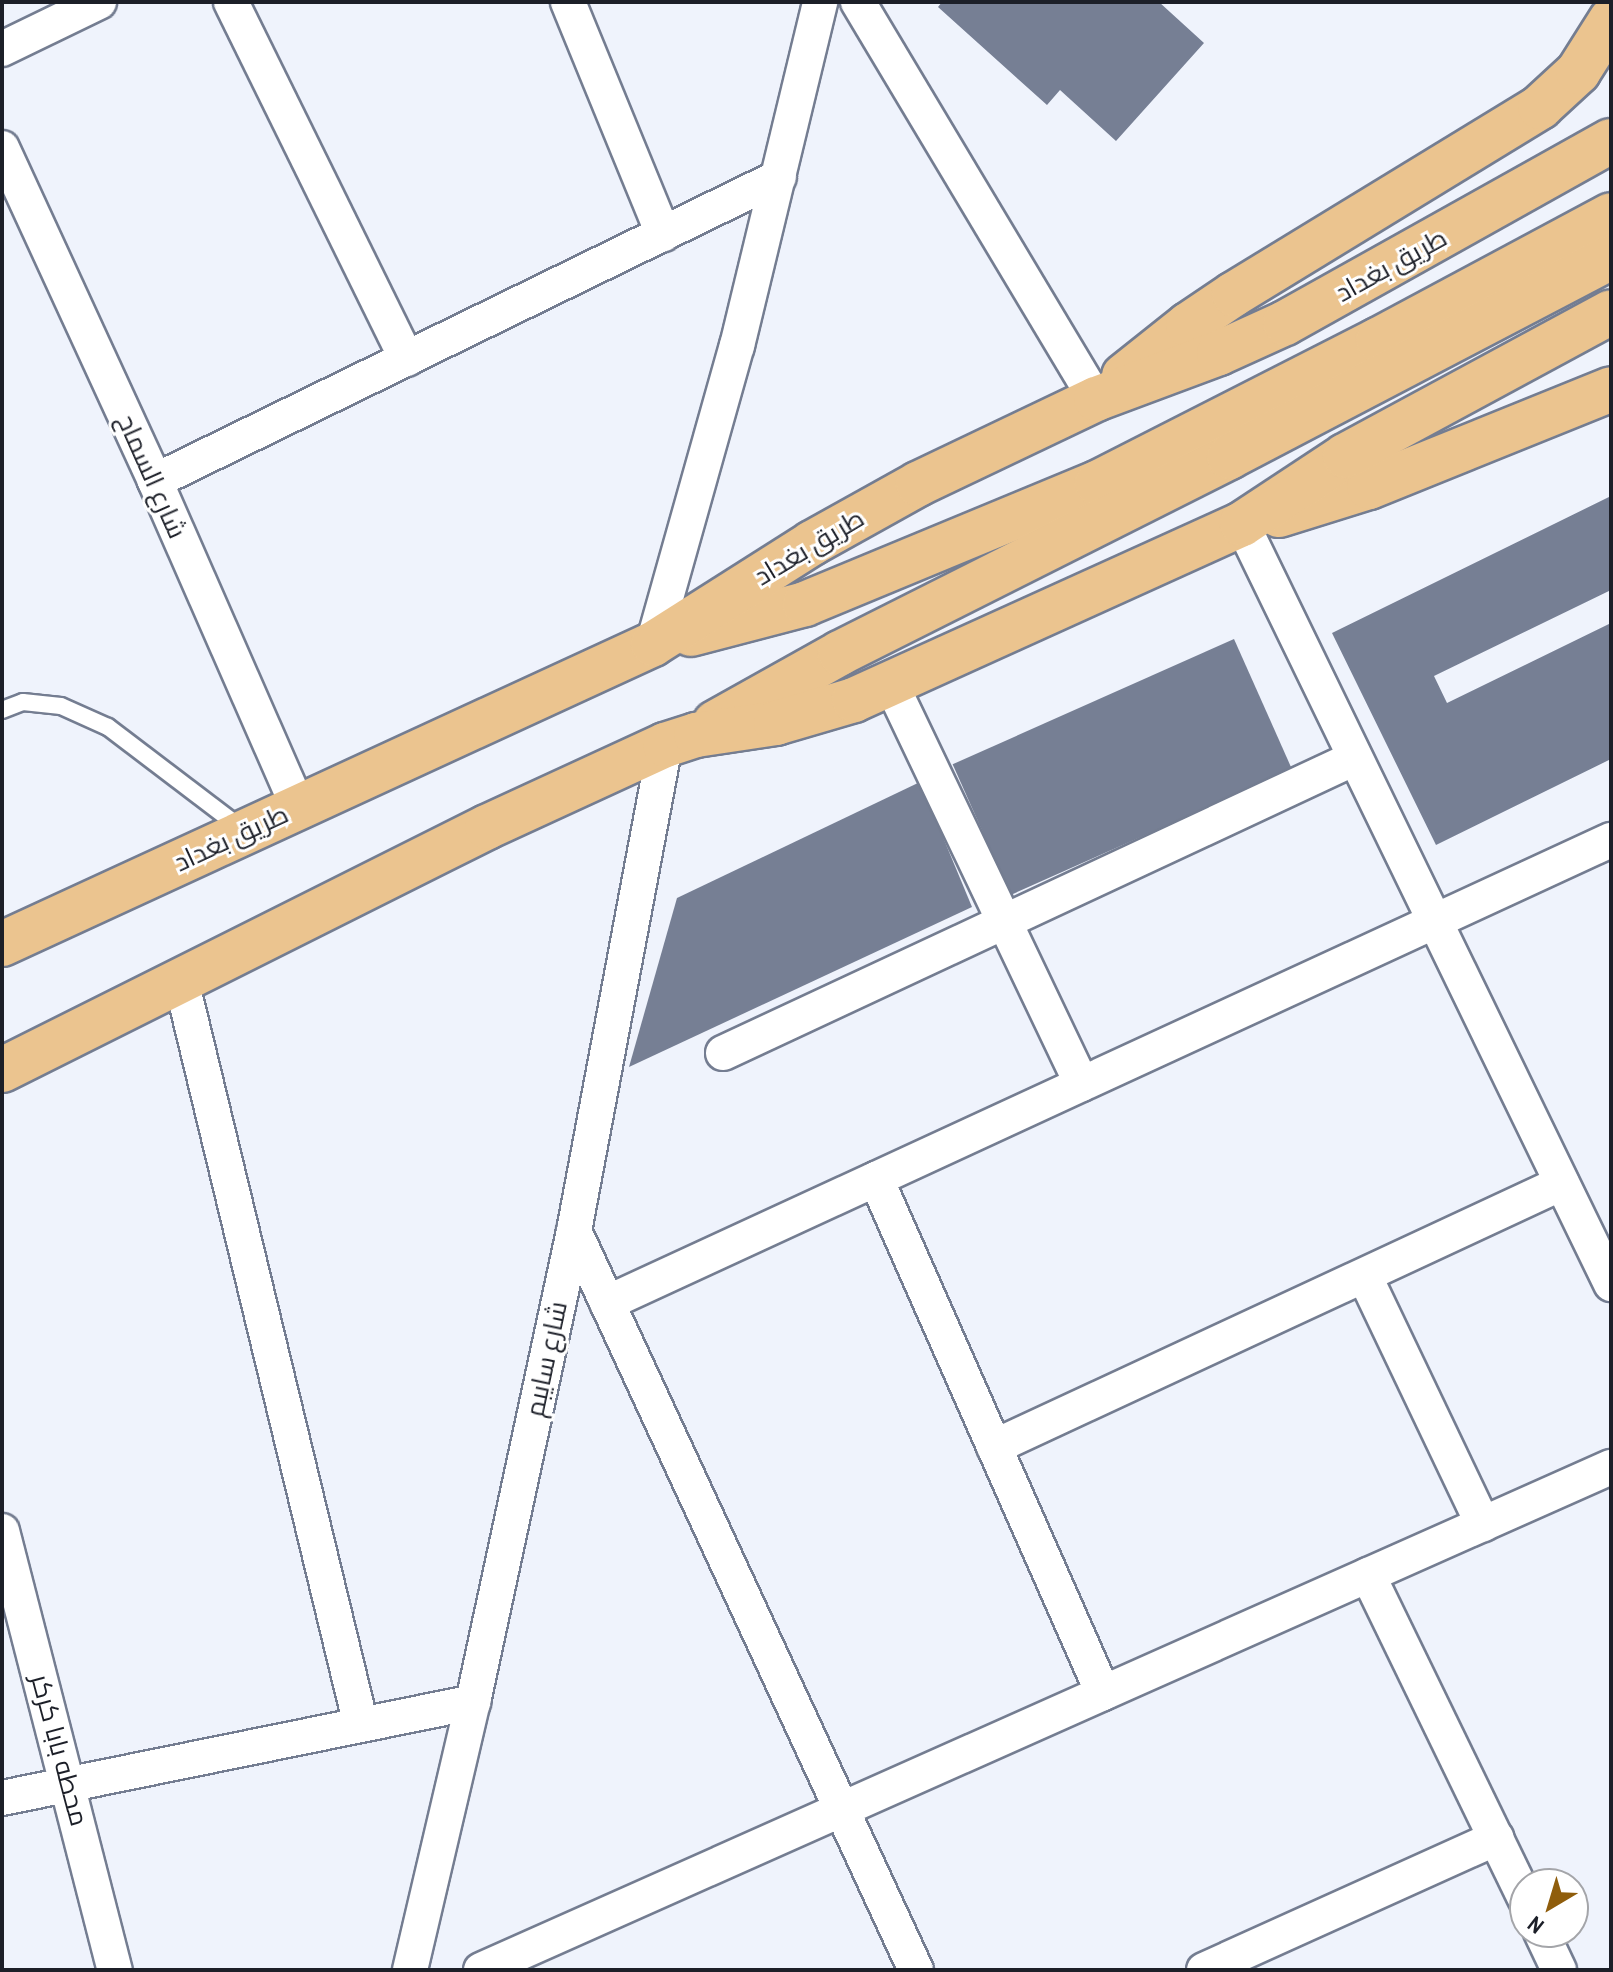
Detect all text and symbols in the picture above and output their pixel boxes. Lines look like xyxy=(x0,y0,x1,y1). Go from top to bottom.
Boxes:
street label: طريق بغداد xyxy=(1330,222,1452,308)
street label: شارع السماح xyxy=(111,409,193,543)
street label: طريق بغداد xyxy=(749,502,869,592)
street label: طريق بغداد xyxy=(169,798,293,878)
street label: شارع سايبم xyxy=(519,1298,573,1420)
street label: محطه بابا كركر xyxy=(25,1671,95,1829)
north arrow xyxy=(1509,1868,1589,1948)
text: N xyxy=(1521,1910,1550,1941)

